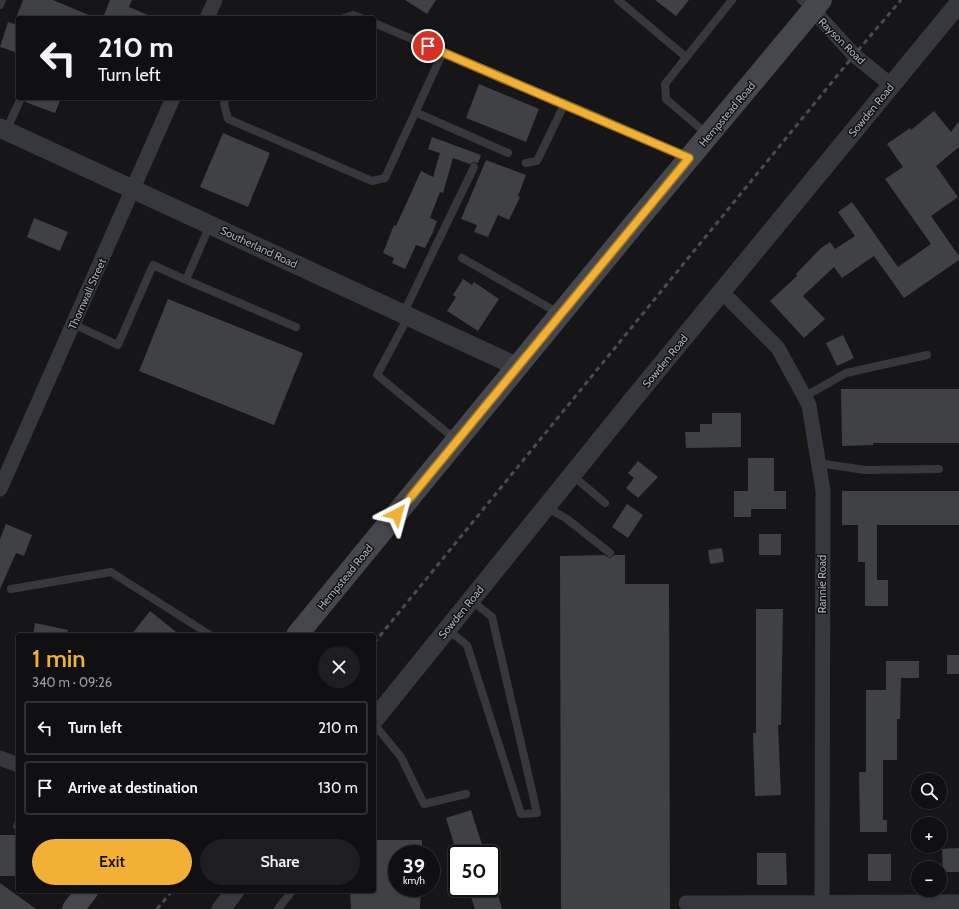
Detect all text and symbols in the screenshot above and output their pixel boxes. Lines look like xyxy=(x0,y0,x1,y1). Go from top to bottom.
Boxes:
street label: Rayson Road xyxy=(816,15,868,67)
pin xyxy=(411,29,445,63)
text: 210 m xyxy=(98,30,174,64)
icon: left xyxy=(32,32,84,84)
icon: arrive xyxy=(417,35,439,57)
text: Turn left xyxy=(98,64,161,86)
street label: Hempstead Road xyxy=(696,79,758,149)
street label: Sowden Road xyxy=(845,81,897,139)
street label: Southerland Road xyxy=(218,223,300,271)
street label: Thornwall Street xyxy=(65,256,109,332)
street label: Sowden Road xyxy=(639,332,691,390)
position arrow xyxy=(376,493,418,535)
street label: Hempstead Road xyxy=(314,541,376,613)
street label: Rannie Road xyxy=(815,555,829,613)
street label: Sowden Road xyxy=(435,583,487,641)
text: 1 min xyxy=(32,644,86,673)
button: close xyxy=(318,646,360,688)
text: 340 m · 09:26 xyxy=(32,674,112,690)
icon: left xyxy=(34,717,56,739)
text: Turn left xyxy=(68,719,122,737)
text: 210 m xyxy=(318,719,358,737)
map controls xyxy=(911,773,947,897)
button: search xyxy=(911,773,947,809)
icon: arrive xyxy=(34,777,56,799)
text: Arrive at destination xyxy=(68,779,198,797)
text: 130 m xyxy=(318,779,358,797)
button: + xyxy=(911,817,947,853)
button: Exit xyxy=(32,839,192,885)
button: Share xyxy=(200,839,360,885)
speed limit sign: 50 xyxy=(448,845,500,897)
text: 39 xyxy=(403,854,425,878)
button: − xyxy=(911,861,947,897)
text: km/h xyxy=(403,874,425,887)

